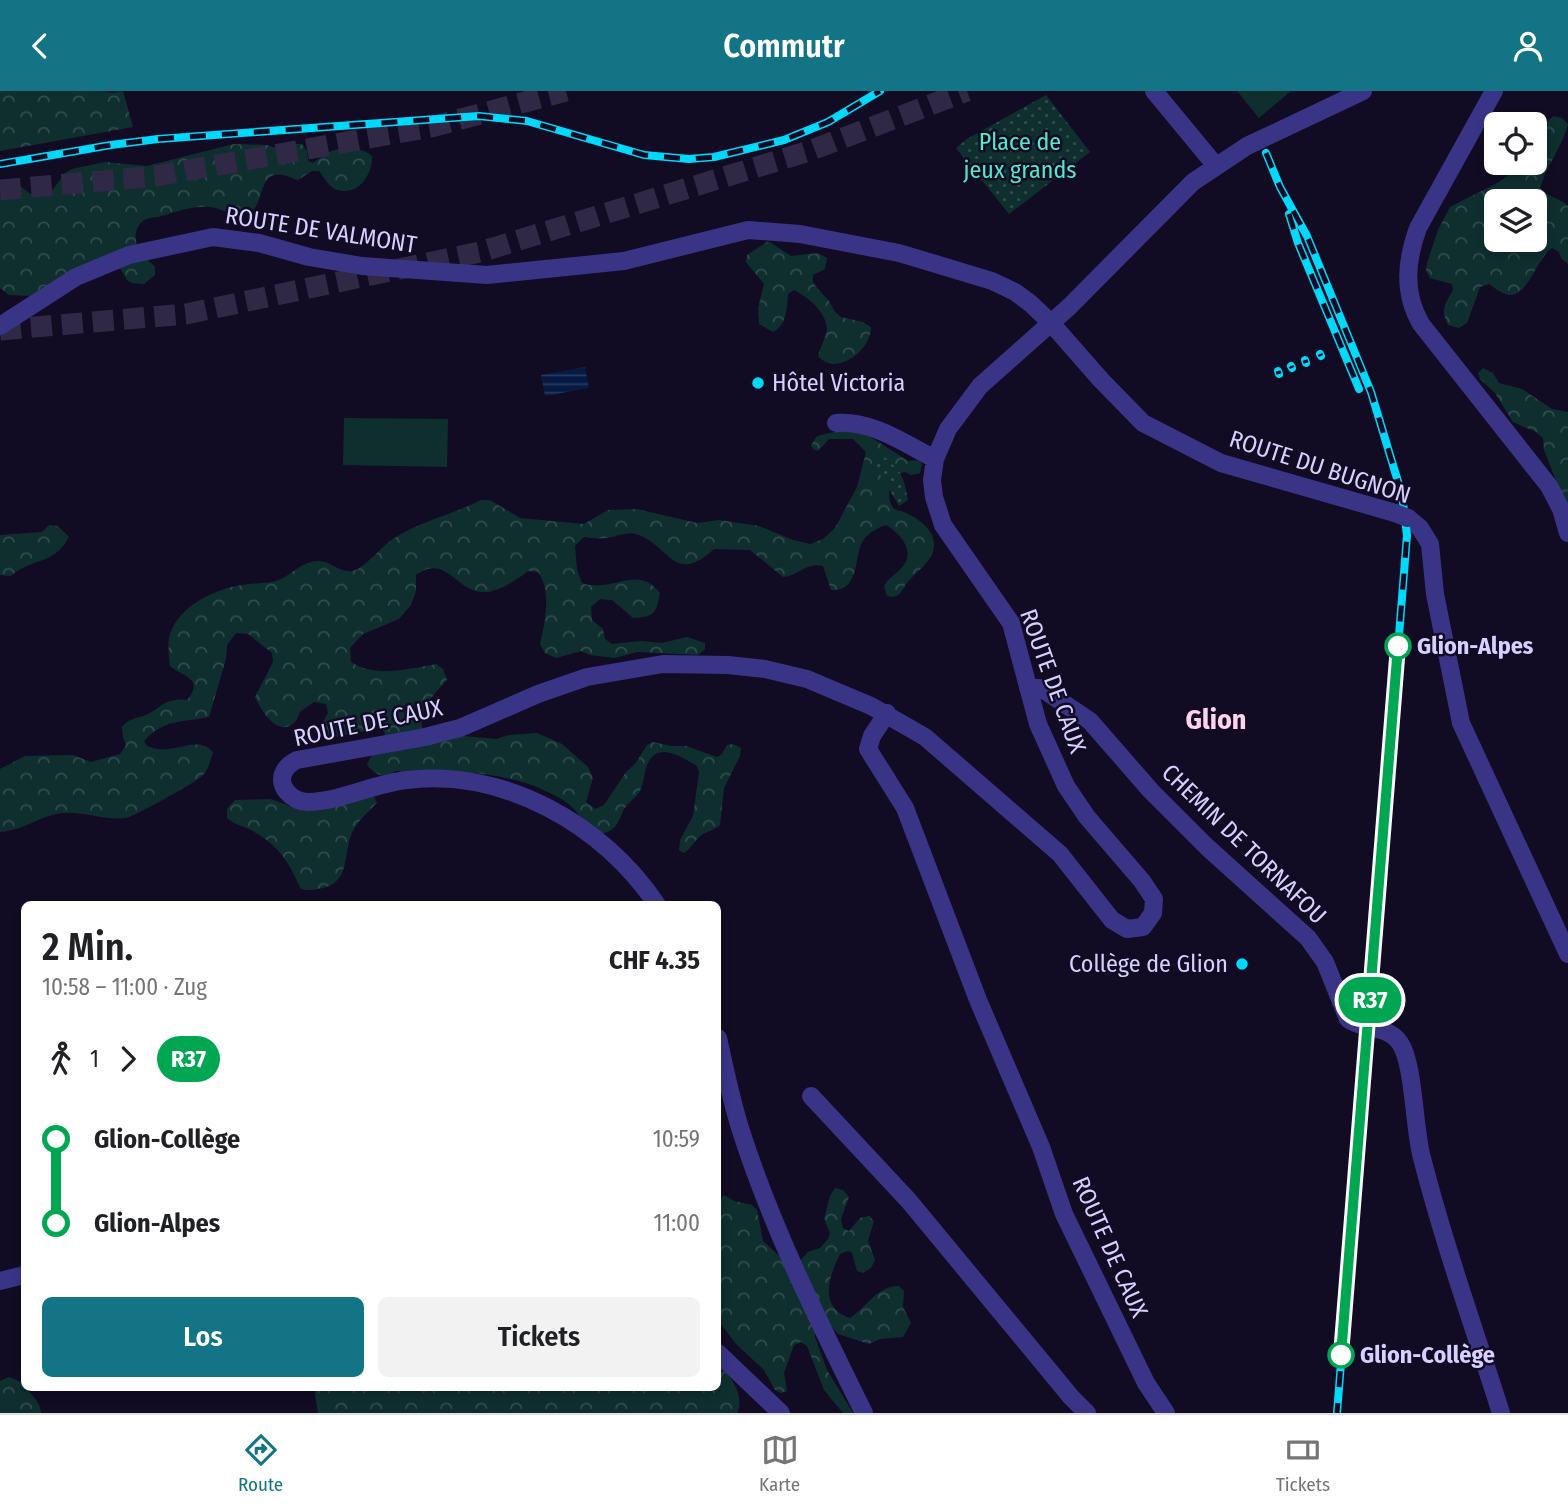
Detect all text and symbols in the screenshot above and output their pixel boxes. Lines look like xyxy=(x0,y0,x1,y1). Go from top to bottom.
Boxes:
icon: back xyxy=(21,27,59,65)
text: Commutr xyxy=(723,27,845,65)
icon: person xyxy=(1509,27,1547,65)
map controls xyxy=(1484,112,1547,252)
button: locate xyxy=(1484,112,1547,175)
park label: Place de jeux grands xyxy=(962,128,1077,184)
button: layers xyxy=(1484,189,1547,252)
street label: ROUTE DE VALMONT xyxy=(223,201,419,259)
place label: Hôtel Victoria xyxy=(772,369,905,397)
marker: Hôtel Victoria xyxy=(750,375,766,391)
street label: ROUTE DU BUGNON xyxy=(1226,424,1414,510)
street label: ROUTE DE CAUX xyxy=(1014,605,1092,757)
place label: Glion-Alpes xyxy=(1417,632,1534,660)
marker: Glion-Alpes xyxy=(1385,633,1411,659)
street label: ROUTE DE CAUX xyxy=(291,694,445,752)
district label: Glion xyxy=(1185,703,1247,736)
street label: CHEMIN DE TORNAFOU xyxy=(1156,758,1332,930)
text: 2 Min. xyxy=(42,924,133,970)
text: CHF 4.35 xyxy=(609,945,700,976)
place label: Collège de Glion xyxy=(1069,950,1228,978)
marker: Collège de Glion xyxy=(1234,956,1250,972)
text: 10:58 – 11:00 · Zug xyxy=(42,973,207,1001)
line badge: R37 xyxy=(1330,977,1410,1023)
text: R37 xyxy=(1353,986,1387,1014)
icon: walk xyxy=(42,1040,80,1078)
icon: forward xyxy=(109,1040,147,1078)
text: 1 xyxy=(90,1045,99,1073)
text: R37 xyxy=(171,1045,206,1073)
text: Glion-Collège xyxy=(94,1124,240,1155)
text: 10:59 xyxy=(653,1125,700,1153)
street label: ROUTE DE CAUX xyxy=(1066,1172,1154,1322)
text: Glion-Alpes xyxy=(94,1208,220,1239)
text: 11:00 xyxy=(654,1209,700,1237)
button: Los xyxy=(42,1297,364,1377)
button: Tickets xyxy=(378,1297,700,1377)
place label: Glion-Collège xyxy=(1360,1341,1495,1369)
marker: Glion-Collège xyxy=(1328,1342,1354,1368)
tab: Route xyxy=(238,1431,283,1496)
tab: Karte xyxy=(759,1431,800,1496)
tab: Tickets xyxy=(1276,1431,1330,1496)

